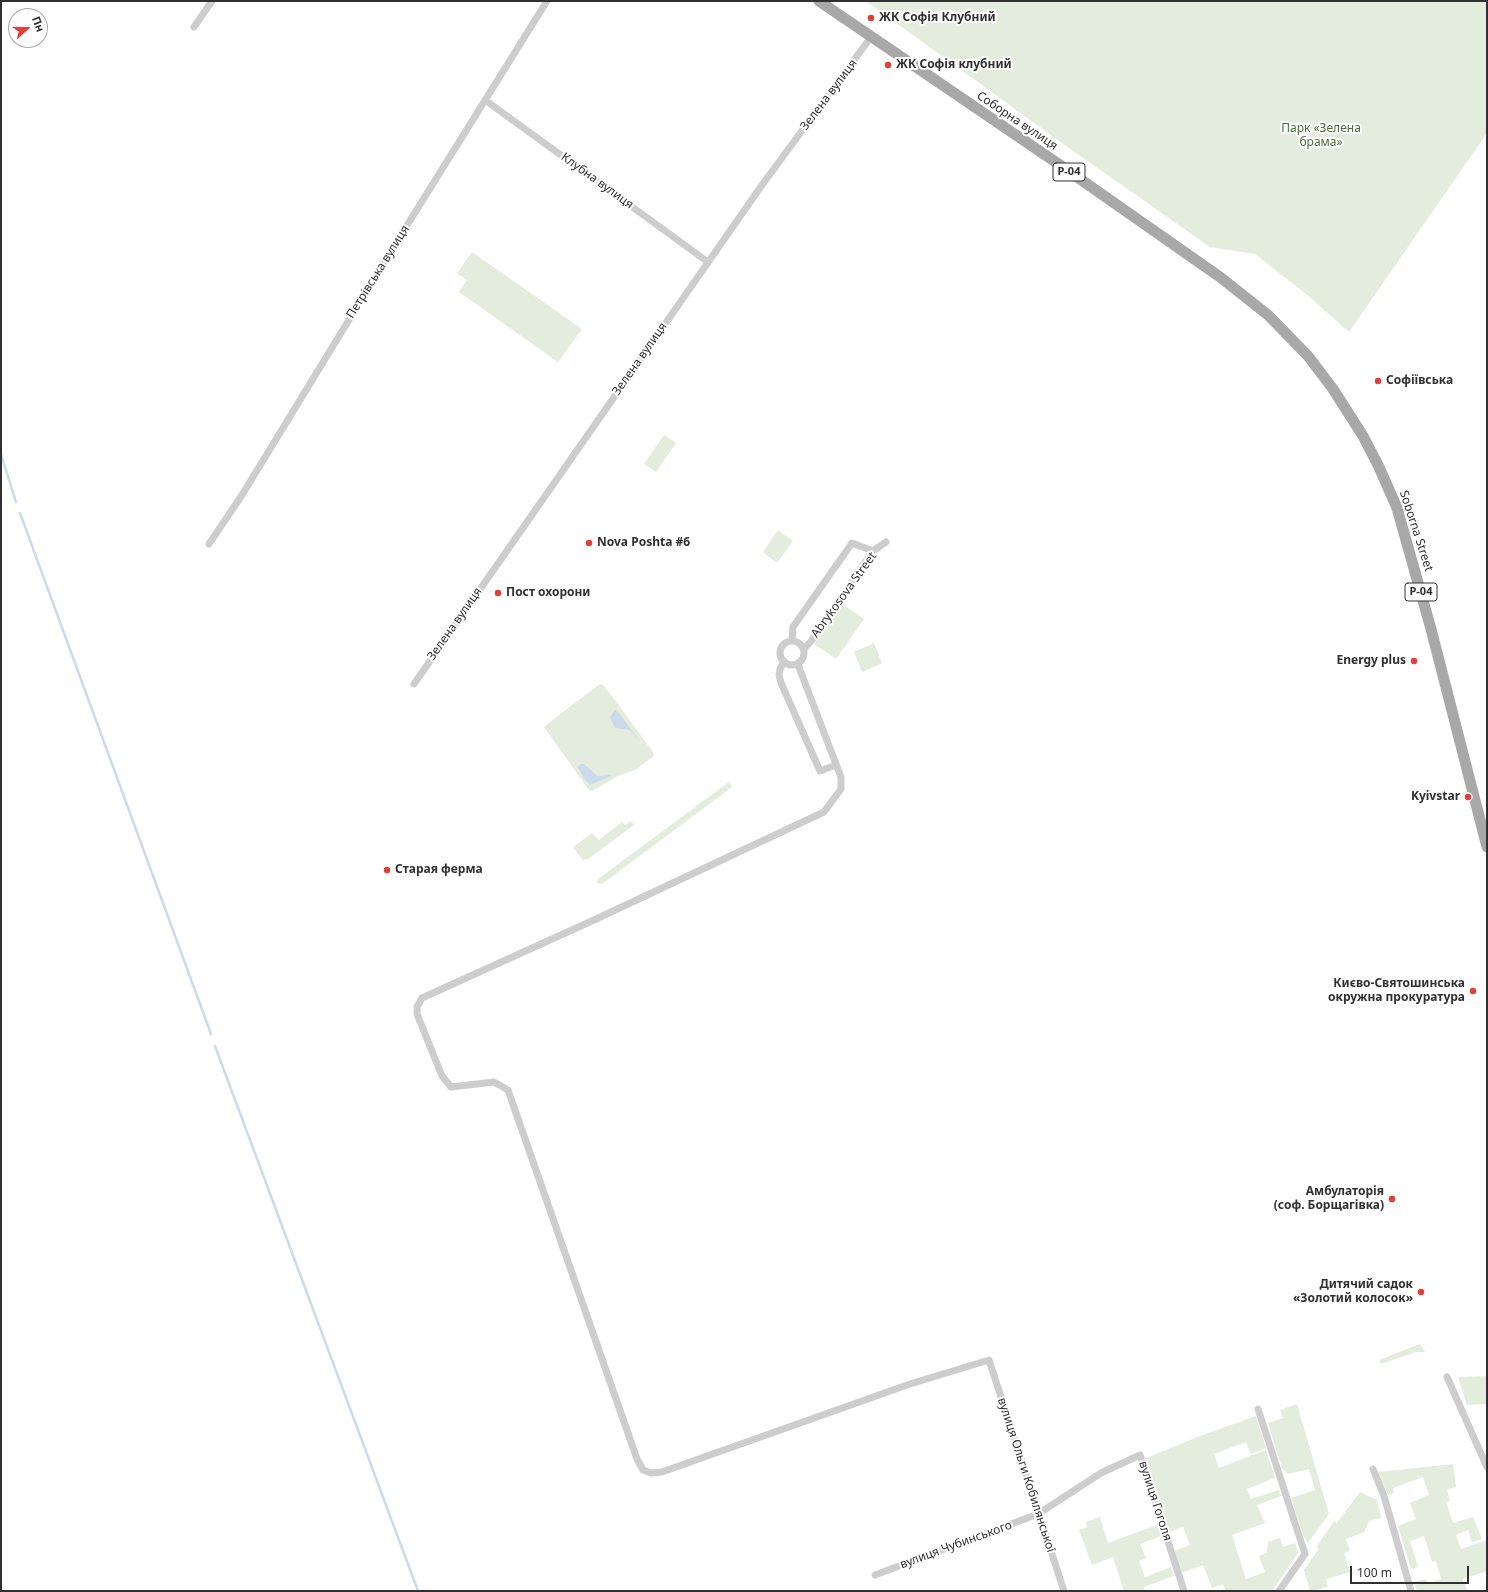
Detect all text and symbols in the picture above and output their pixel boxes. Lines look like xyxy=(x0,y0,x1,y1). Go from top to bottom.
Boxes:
north arrow xyxy=(8,8,48,48)
place label: ЖК Софія Клубний xyxy=(879,11,996,25)
marker: ЖК Софія Клубний xyxy=(866,13,876,23)
text: Пн xyxy=(29,14,49,34)
street label: Зелена вулиця xyxy=(798,57,860,133)
place label: ЖК Софія клубний xyxy=(896,58,1012,72)
marker: ЖК Софія клубний xyxy=(883,60,893,70)
street label: Соборна вулиця xyxy=(974,89,1060,153)
park label: Парк «Зелена брама» xyxy=(1281,122,1361,150)
street label: Клубна вулиця xyxy=(558,150,636,212)
road number: Р-04 xyxy=(1053,163,1085,181)
street label: Петрівська вулиця xyxy=(343,223,413,321)
street label: Зелена вулиця xyxy=(610,320,670,398)
place label: Софіївська xyxy=(1386,374,1453,388)
marker: Софіївська xyxy=(1373,376,1383,386)
street label: Soborna Street xyxy=(1396,489,1436,573)
place label: Nova Poshta #6 xyxy=(597,536,690,550)
marker: Nova Poshta #6 xyxy=(584,538,594,548)
street label: Abrykosova Street xyxy=(808,550,880,640)
road number: Р-04 xyxy=(1405,583,1437,601)
street label: Зелена вулиця xyxy=(425,585,485,663)
place label: Пост охорони xyxy=(506,586,590,600)
marker: Пост охорони xyxy=(493,588,503,598)
place label: Energy plus xyxy=(1337,654,1406,668)
marker: Energy plus xyxy=(1409,656,1419,666)
place label: Kyivstar xyxy=(1411,790,1460,804)
marker: Kyivstar xyxy=(1463,792,1473,802)
place label: Старая ферма xyxy=(395,863,483,877)
marker: Старая ферма xyxy=(382,865,392,875)
place label: Києво-Святошинська окружна прокуратура xyxy=(1328,977,1465,1005)
marker: Києво-Святошинська окружна прокуратура xyxy=(1468,986,1478,996)
place label: Амбулаторія (соф. Борщагівка) xyxy=(1274,1185,1384,1213)
marker: Амбулаторія (соф. Борщагівка) xyxy=(1387,1194,1397,1204)
place label: Дитячий садок «Золотий колосок» xyxy=(1293,1278,1413,1306)
marker: Дитячий садок «Золотий колосок» xyxy=(1416,1287,1426,1297)
street label: вулиця Ольги Кобилянської xyxy=(994,1396,1058,1554)
street label: вулиця Гоголя xyxy=(1135,1459,1175,1543)
street label: вулиця Чубинського xyxy=(898,1518,1014,1572)
scale bar xyxy=(1352,1558,1471,1584)
text: 100 m xyxy=(1357,1564,1392,1581)

